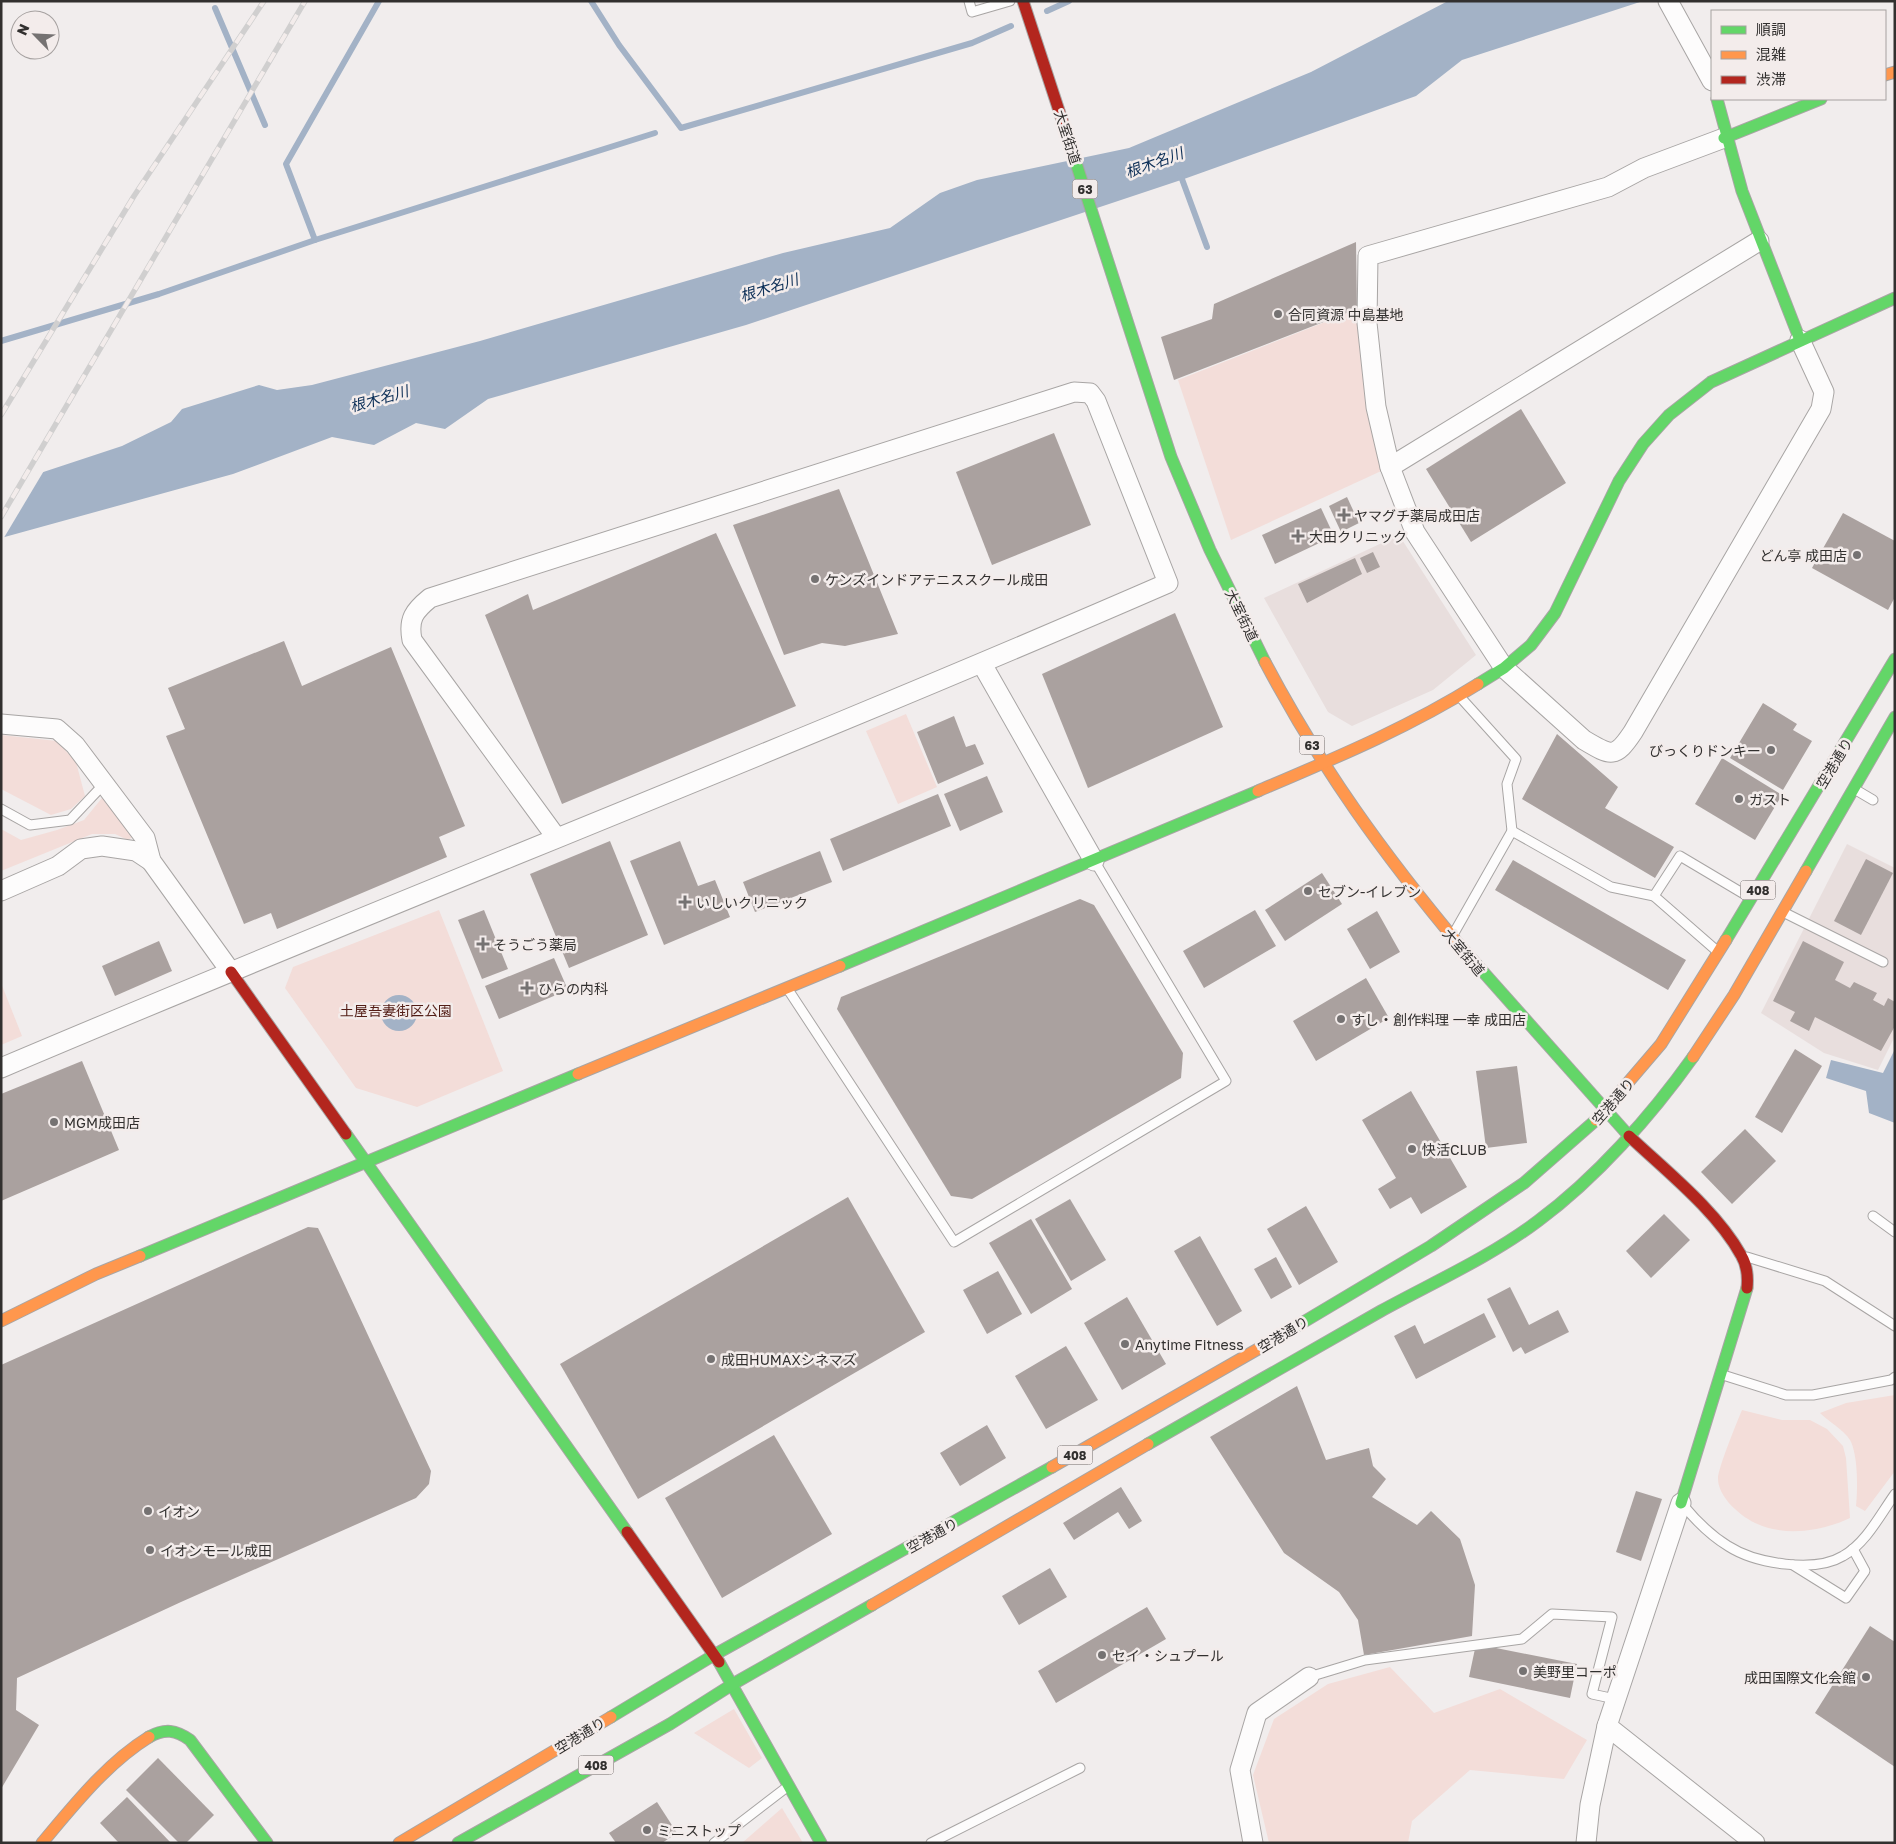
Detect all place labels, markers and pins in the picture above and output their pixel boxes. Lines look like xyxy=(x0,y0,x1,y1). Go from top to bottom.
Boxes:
place label: 合同資源 中島基地 xyxy=(1288,306,1404,323)
marker: 合同資源 中島基地 xyxy=(1272,308,1284,320)
place label: ヤマグチ薬局成田店 xyxy=(1354,507,1480,524)
marker: ヤマグチ薬局成田店 xyxy=(1338,509,1350,521)
place label: 大田クリニック xyxy=(1309,528,1407,545)
marker: 大田クリニック xyxy=(1291,529,1305,543)
place label: どん亭 成田店 xyxy=(1760,547,1847,564)
marker: どん亭 成田店 xyxy=(1851,549,1863,561)
place label: ケンズインドアテニススクール成田 xyxy=(825,571,1048,588)
marker: ケンズインドアテニススクール成田 xyxy=(809,573,821,585)
place label: びっくりドンキー xyxy=(1649,742,1761,759)
marker: びっくりドンキー xyxy=(1765,744,1777,756)
place label: ガスト xyxy=(1749,791,1791,808)
marker: ガスト xyxy=(1733,793,1745,805)
place label: セブン-イレブン xyxy=(1318,883,1421,900)
marker: セブン-イレブン xyxy=(1302,885,1314,897)
place label: いしいクリニック xyxy=(696,894,808,911)
marker: いしいクリニック xyxy=(678,895,692,909)
place label: そうごう薬局 xyxy=(493,936,577,953)
marker: そうごう薬局 xyxy=(477,938,489,950)
place label: ひらの内科 xyxy=(538,980,608,997)
marker: ひらの内科 xyxy=(520,981,534,995)
place label: すし・創作料理 一幸 成田店 xyxy=(1351,1011,1526,1028)
marker: すし・創作料理 一幸 成田店 xyxy=(1335,1013,1347,1025)
place label: MGM成田店 xyxy=(64,1114,140,1131)
marker: MGM成田店 xyxy=(48,1116,60,1128)
place label: 快活CLUB xyxy=(1422,1141,1487,1158)
marker: 快活CLUB xyxy=(1406,1143,1418,1155)
place label: Anytime Fitness xyxy=(1135,1336,1244,1353)
marker: Anytime Fitness xyxy=(1119,1338,1131,1350)
place label: 成田HUMAXシネマズ xyxy=(721,1351,857,1368)
marker: 成田HUMAXシネマズ xyxy=(705,1353,717,1365)
place label: イオン xyxy=(158,1503,200,1520)
marker: イオン xyxy=(142,1505,154,1517)
place label: イオンモール成田 xyxy=(160,1542,272,1559)
marker: イオンモール成田 xyxy=(144,1544,156,1556)
place label: セイ・シュプール xyxy=(1112,1647,1224,1664)
marker: セイ・シュプール xyxy=(1096,1649,1108,1661)
place label: 美野里コーポ xyxy=(1533,1663,1617,1680)
marker: 美野里コーポ xyxy=(1517,1665,1529,1677)
place label: 成田国際文化会館 xyxy=(1744,1669,1856,1686)
marker: 成田国際文化会館 xyxy=(1860,1671,1872,1683)
place label: ミニストップ xyxy=(657,1822,741,1839)
marker: ミニストップ xyxy=(641,1824,653,1836)

